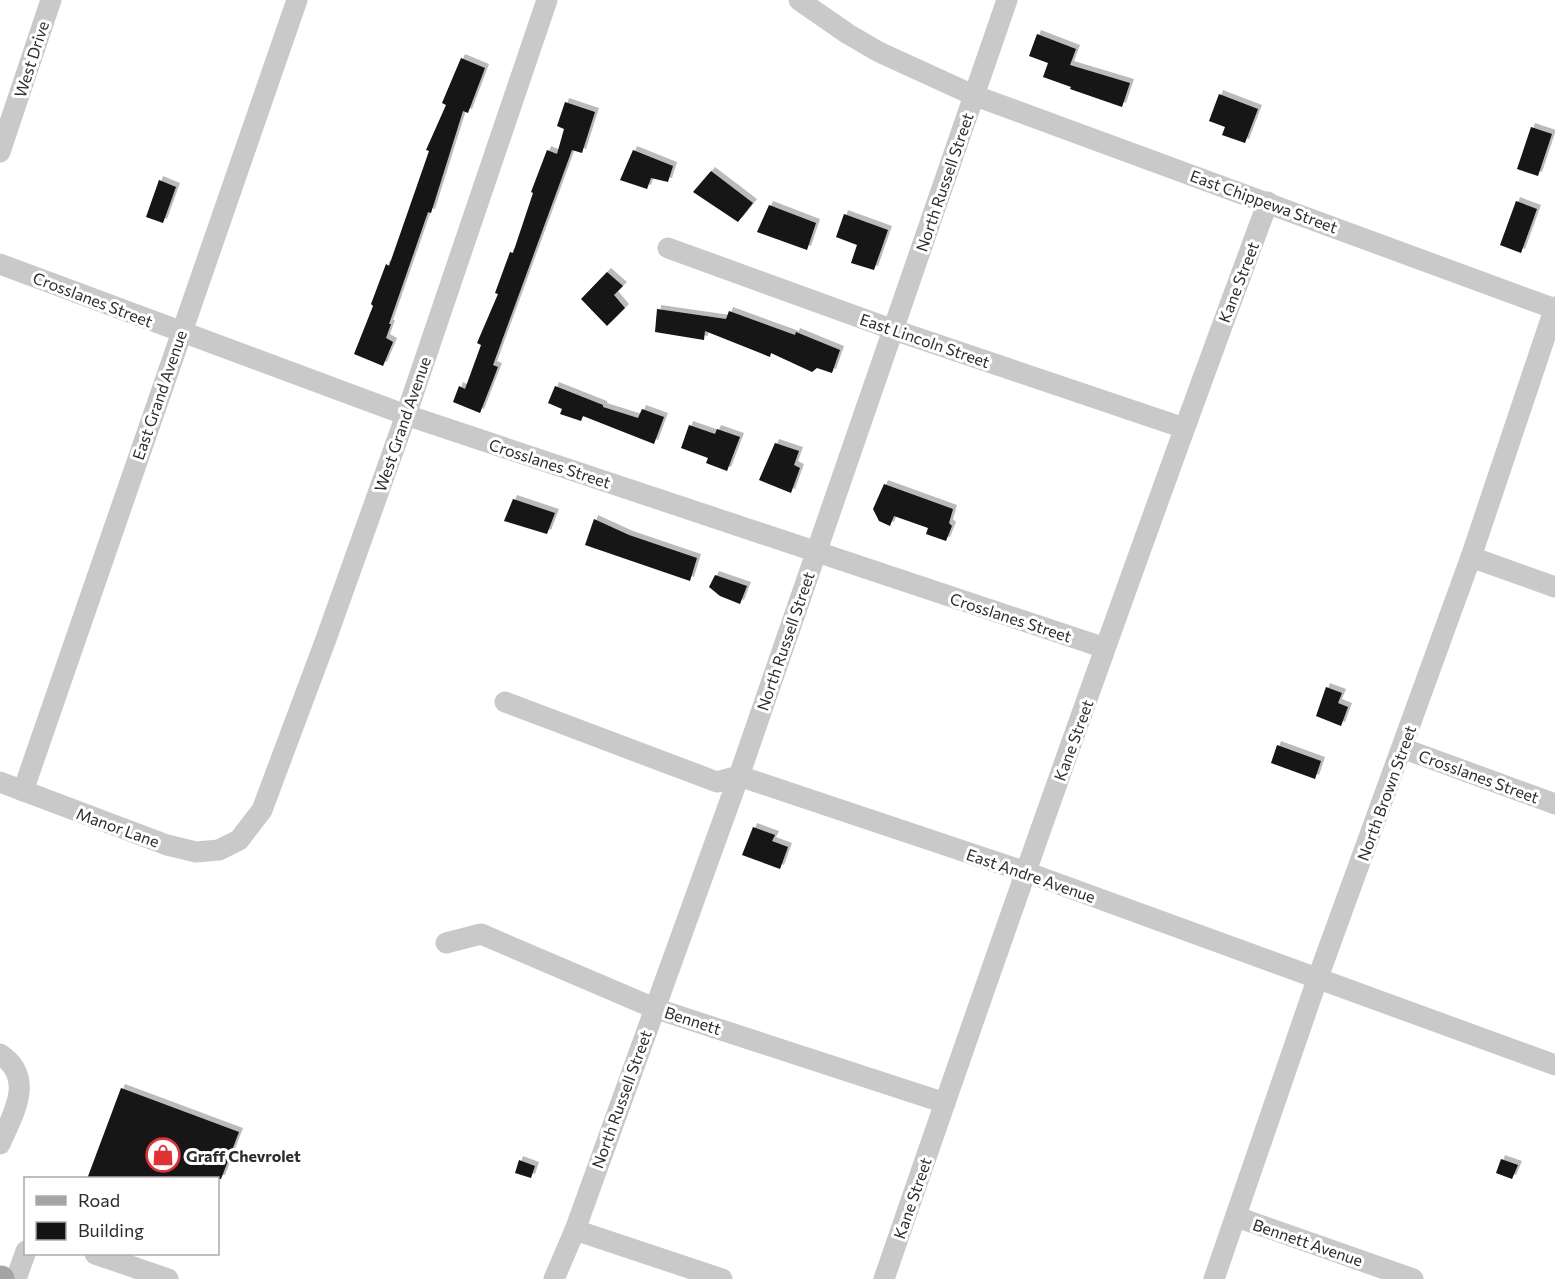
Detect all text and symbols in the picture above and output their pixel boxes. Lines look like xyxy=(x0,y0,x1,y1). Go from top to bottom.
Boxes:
street label: West Drive xyxy=(10,18,52,100)
street label: North Russell Street xyxy=(911,110,977,254)
street label: East Chippewa Street xyxy=(1188,165,1341,237)
street label: Kane Street xyxy=(1214,239,1262,325)
street label: Crosslanes Street xyxy=(30,267,156,331)
street label: East Lincoln Street xyxy=(858,309,993,371)
street label: East Grand Avenue xyxy=(128,328,190,462)
street label: West Grand Avenue xyxy=(370,354,434,494)
street label: Crosslanes Street xyxy=(487,434,614,492)
street label: North Russell Street xyxy=(752,569,818,713)
street label: Crosslanes Street xyxy=(948,588,1075,646)
street label: Kane Street xyxy=(1050,696,1097,783)
street label: North Brown Street xyxy=(1353,722,1419,863)
street label: Crosslanes Street xyxy=(1416,745,1542,807)
street label: Manor Lane xyxy=(74,803,162,851)
street label: East Andre Avenue xyxy=(964,844,1098,906)
street label: Bennett xyxy=(662,1002,724,1038)
street label: North Russell Street xyxy=(587,1027,655,1171)
shop icon: Graff Chevrolet xyxy=(145,1137,181,1173)
place label: Graff Chevrolet xyxy=(186,1146,301,1165)
street label: Kane Street xyxy=(889,1154,935,1241)
legend xyxy=(24,1177,219,1255)
text: Road xyxy=(78,1189,120,1211)
street label: Bennett Avenue xyxy=(1251,1214,1365,1270)
text: Building xyxy=(78,1219,144,1241)

